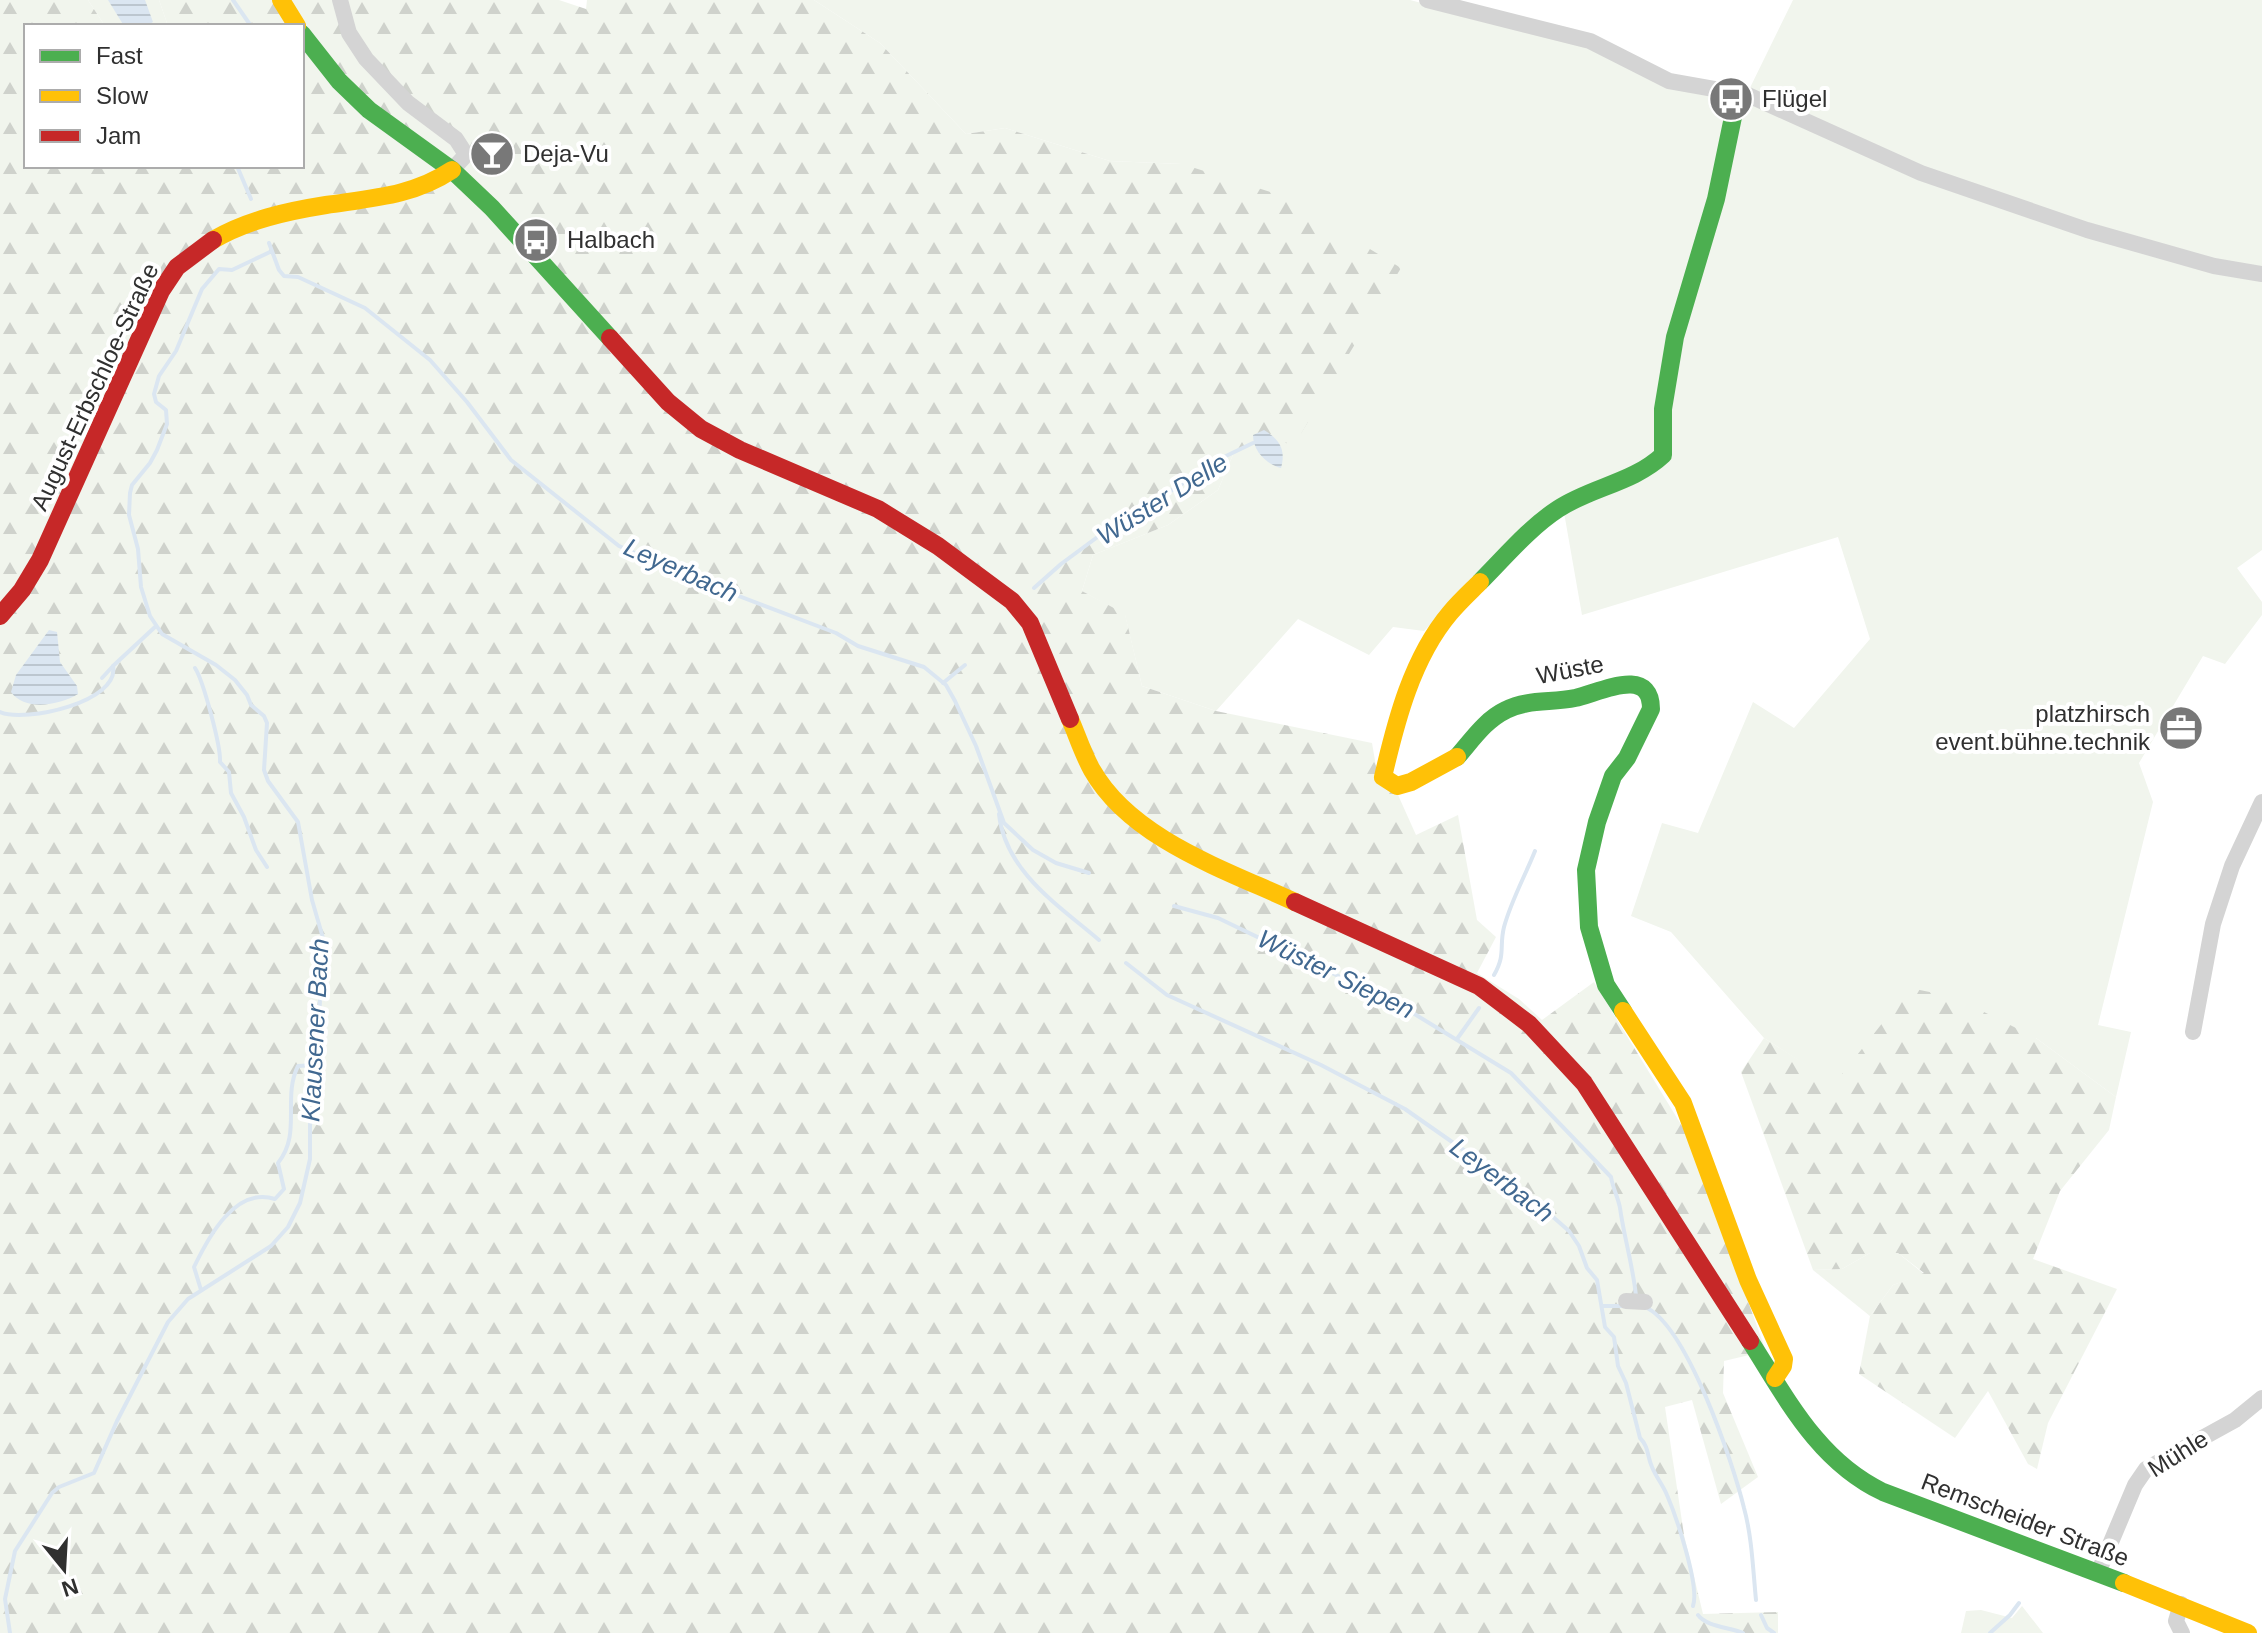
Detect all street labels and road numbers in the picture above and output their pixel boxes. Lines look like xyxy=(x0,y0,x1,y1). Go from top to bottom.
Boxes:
street label: August-Erbschloe-Straße xyxy=(25,259,164,515)
street label: Wüste xyxy=(1534,650,1606,689)
street label: Mühle xyxy=(2143,1425,2213,1482)
street label: Remscheider Straße xyxy=(1918,1467,2133,1572)

